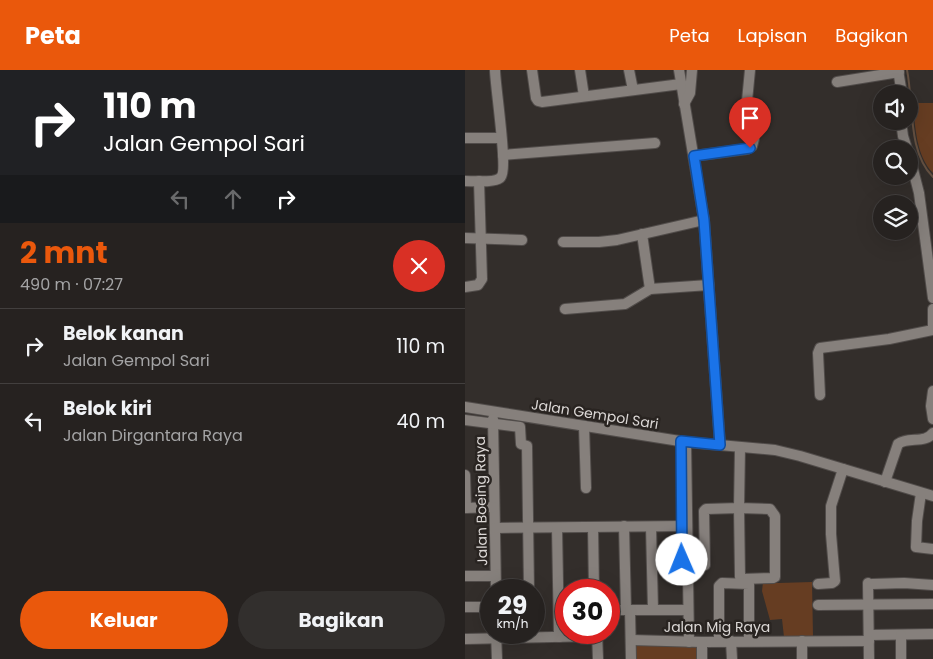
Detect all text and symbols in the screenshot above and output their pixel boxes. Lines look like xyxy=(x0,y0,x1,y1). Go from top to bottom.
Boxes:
text: Peta xyxy=(25,19,81,52)
text: Peta xyxy=(669,23,710,48)
text: Lapisan xyxy=(738,23,807,48)
text: Bagikan xyxy=(835,23,908,48)
text: 110 m xyxy=(103,81,197,130)
map controls xyxy=(873,85,918,240)
button: sound xyxy=(873,85,918,130)
icon: right xyxy=(20,90,85,155)
pin xyxy=(729,97,771,148)
icon: arrive xyxy=(736,104,764,132)
text: Jalan Gempol Sari xyxy=(103,128,305,159)
button: search xyxy=(873,140,918,185)
icon: left xyxy=(166,185,194,213)
icon: ahead xyxy=(219,185,247,213)
icon: right xyxy=(272,185,300,213)
button: layers xyxy=(873,195,918,240)
text: 2 mnt xyxy=(20,231,108,274)
button: close xyxy=(393,240,445,292)
text: 490 m · 07:27 xyxy=(20,273,123,296)
text: Belok kanan xyxy=(63,320,184,347)
icon: right xyxy=(20,332,48,360)
text: 110 m xyxy=(396,333,445,360)
text: Jalan Gempol Sari xyxy=(63,349,210,372)
street label: Jalan Gempol Sari xyxy=(530,394,660,434)
text: Belok kiri xyxy=(63,395,152,422)
icon: left xyxy=(20,407,48,435)
text: 40 m xyxy=(396,408,445,435)
text: Jalan Dirgantara Raya xyxy=(63,424,243,447)
street label: Jalan Boeing Raya xyxy=(470,436,492,566)
position arrow xyxy=(655,533,707,585)
speed limit sign: 30 xyxy=(555,579,620,644)
text: 29 xyxy=(498,588,527,623)
button: Keluar xyxy=(20,591,228,649)
button: Bagikan xyxy=(238,591,445,649)
text: km/h xyxy=(497,615,528,632)
street label: Jalan Mig Raya xyxy=(664,617,770,637)

